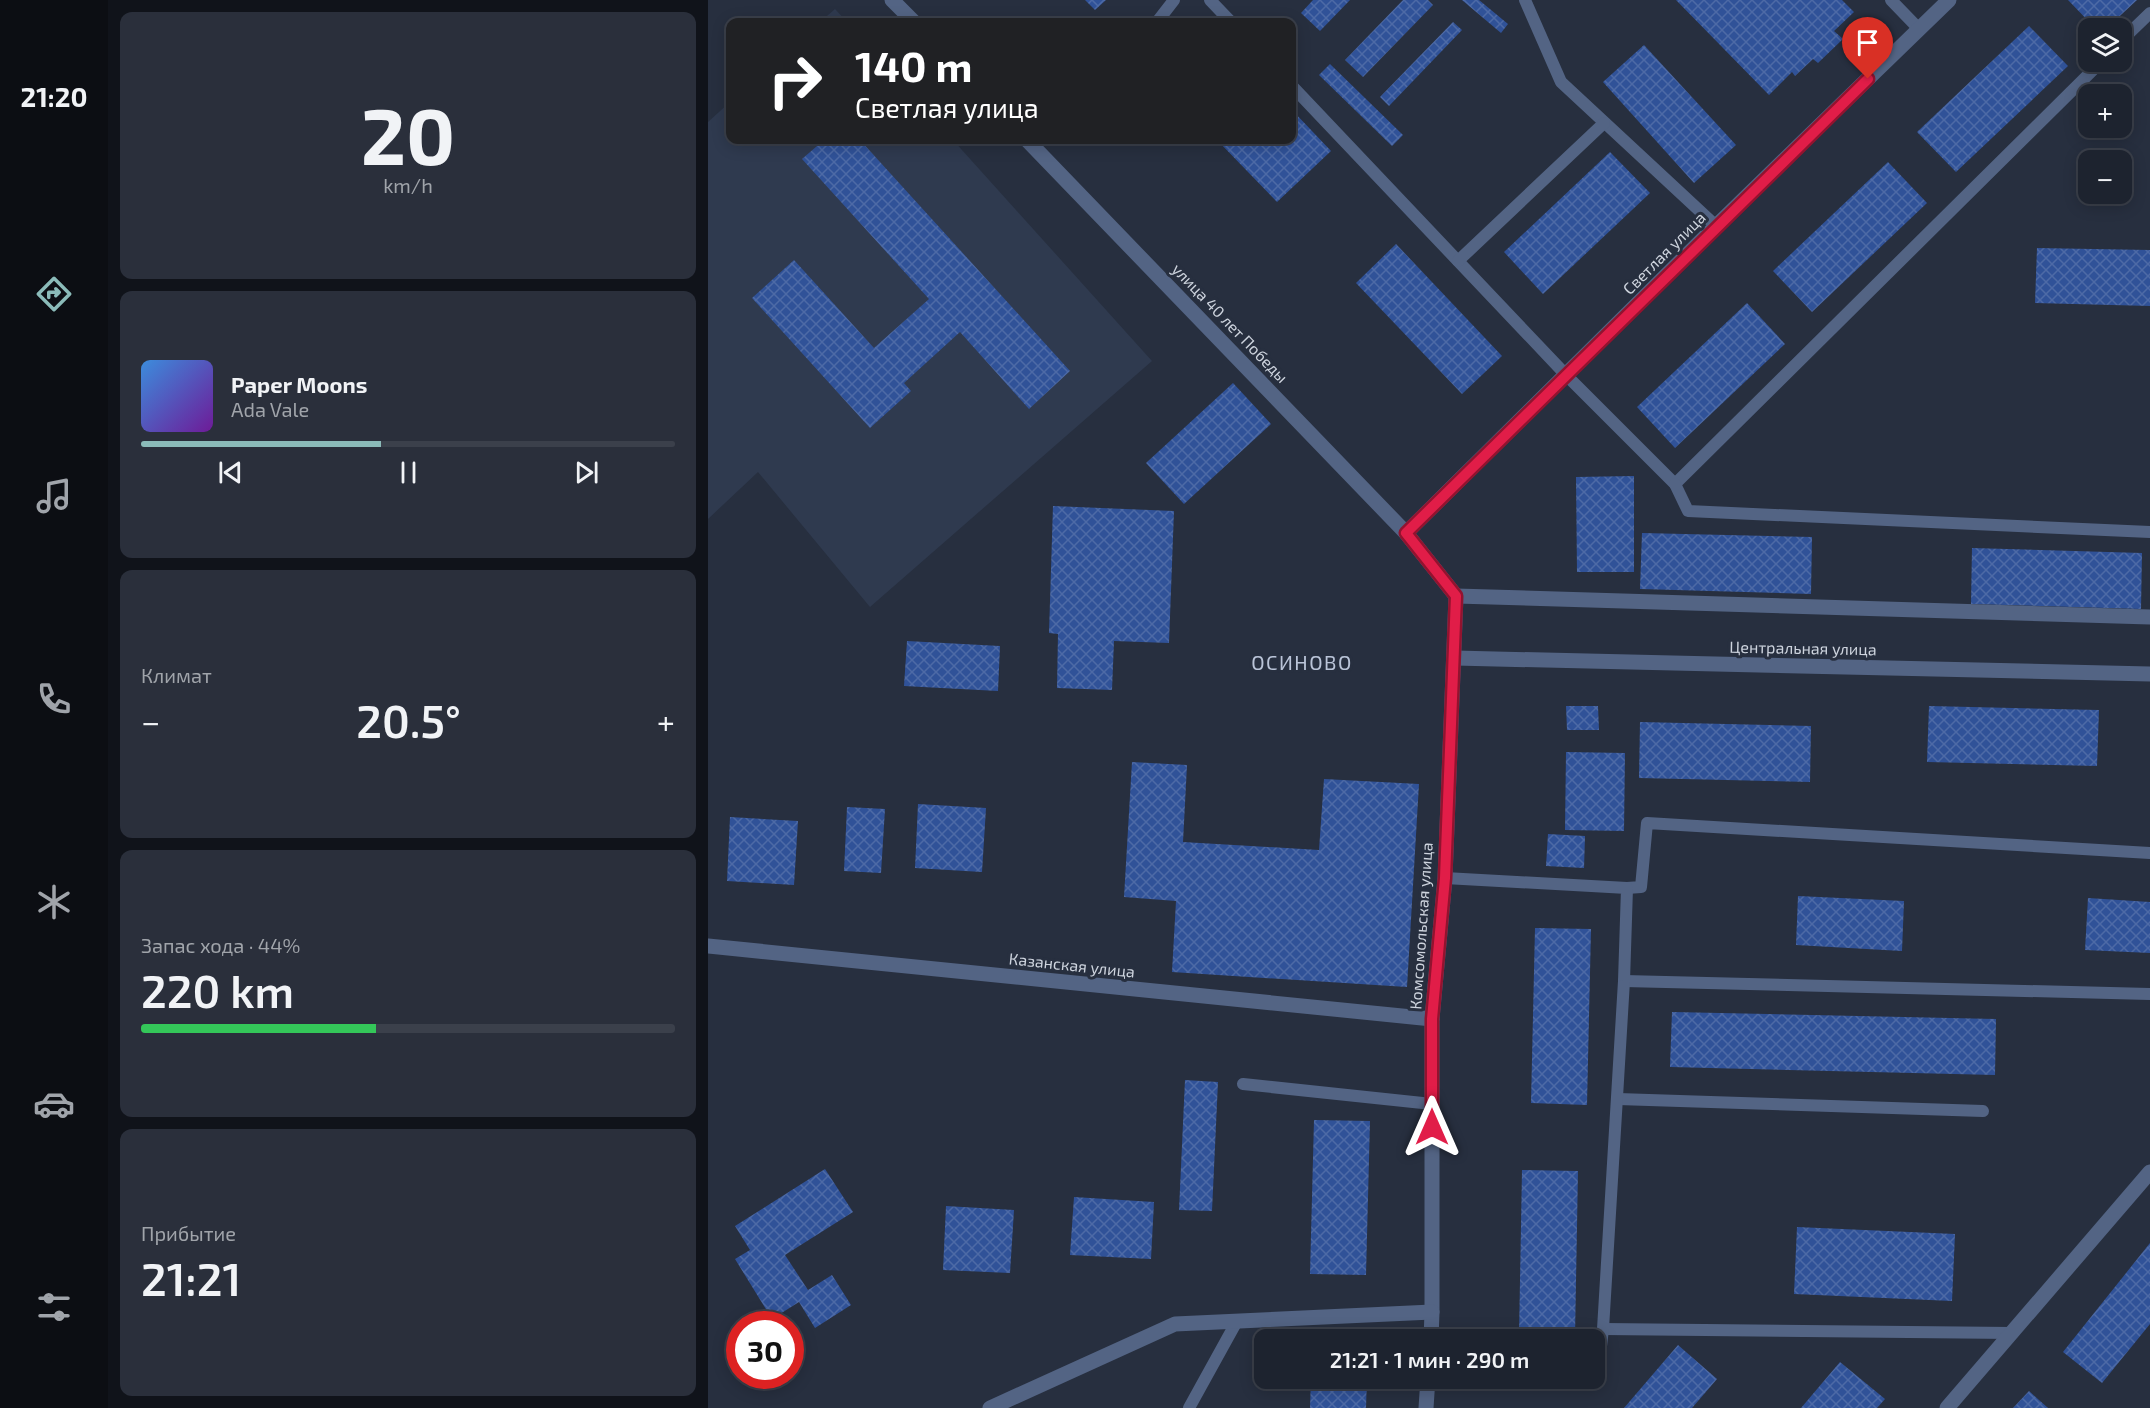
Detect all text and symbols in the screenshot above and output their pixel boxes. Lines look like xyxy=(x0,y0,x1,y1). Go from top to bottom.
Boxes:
pin xyxy=(1842,17,1893,79)
map controls xyxy=(2078,18,2132,204)
button: layers xyxy=(2078,18,2132,72)
icon: arrive xyxy=(1851,26,1884,59)
text: 140 m xyxy=(855,40,972,90)
icon: right xyxy=(756,42,834,120)
text: 21:20 xyxy=(20,80,88,112)
button: + xyxy=(2078,84,2132,138)
text: 20 xyxy=(361,87,455,181)
text: Светлая улица xyxy=(855,91,1039,123)
button: − xyxy=(2078,150,2132,204)
text: km/h xyxy=(383,173,433,197)
street label: Светлая улица xyxy=(1618,207,1710,299)
street label: улица 40 лет Победы xyxy=(1168,259,1292,387)
icon: directions xyxy=(33,273,75,315)
text: Paper Moons xyxy=(231,371,367,397)
text: Ada Vale xyxy=(231,397,309,421)
icon: previous xyxy=(214,456,247,489)
icon: pause xyxy=(392,456,425,489)
icon: next xyxy=(570,456,603,489)
icon: music xyxy=(33,475,75,517)
street label: Центральная улица xyxy=(1729,637,1877,659)
district label: ОСИНОВО xyxy=(1251,650,1353,674)
text: Климат xyxy=(141,663,212,687)
icon: phone xyxy=(33,678,75,720)
text: 20.5° xyxy=(356,693,461,747)
text: − xyxy=(141,701,160,741)
text: + xyxy=(657,701,675,741)
street label: Комсомольская улица xyxy=(1405,842,1437,1010)
icon: climate xyxy=(33,881,75,923)
text: Запас хода · 44% xyxy=(141,933,300,957)
street label: Казанская улица xyxy=(1008,948,1136,982)
text: 220 km xyxy=(141,963,294,1017)
icon: car xyxy=(33,1083,75,1125)
position arrow xyxy=(1400,1095,1464,1159)
text: Прибытие xyxy=(141,1221,236,1245)
text: 21:21 xyxy=(141,1251,241,1305)
icon: filters xyxy=(33,1286,75,1328)
speed limit sign: 30 xyxy=(726,1311,804,1389)
text: 21:21 · 1 мин · 290 m xyxy=(1330,1346,1529,1372)

